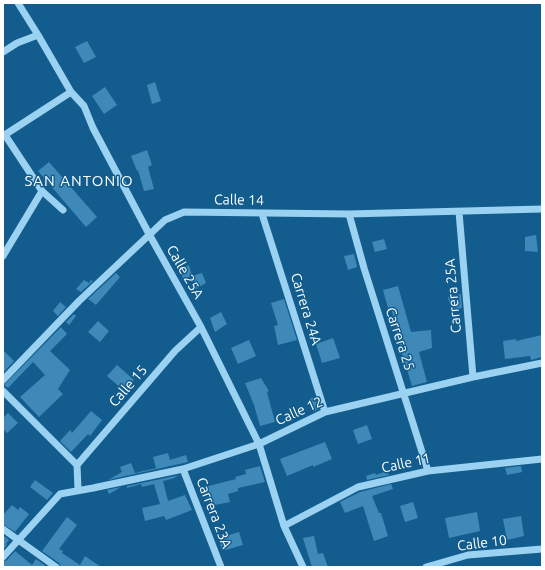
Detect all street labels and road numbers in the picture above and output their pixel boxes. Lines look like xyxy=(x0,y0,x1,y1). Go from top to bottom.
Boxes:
street label: Calle 14 xyxy=(214,191,264,209)
street label: Calle 25A xyxy=(163,242,207,302)
street label: Carrera 25A xyxy=(441,258,465,334)
street label: Carrera 24A xyxy=(287,271,325,347)
street label: Carrera 25 xyxy=(382,305,418,373)
street label: Calle 15 xyxy=(105,362,151,410)
street label: Calle 12 xyxy=(273,393,325,429)
street label: Calle 11 xyxy=(380,450,432,476)
street label: Carrera 23A xyxy=(193,475,235,551)
street label: Calle 10 xyxy=(456,532,508,554)

